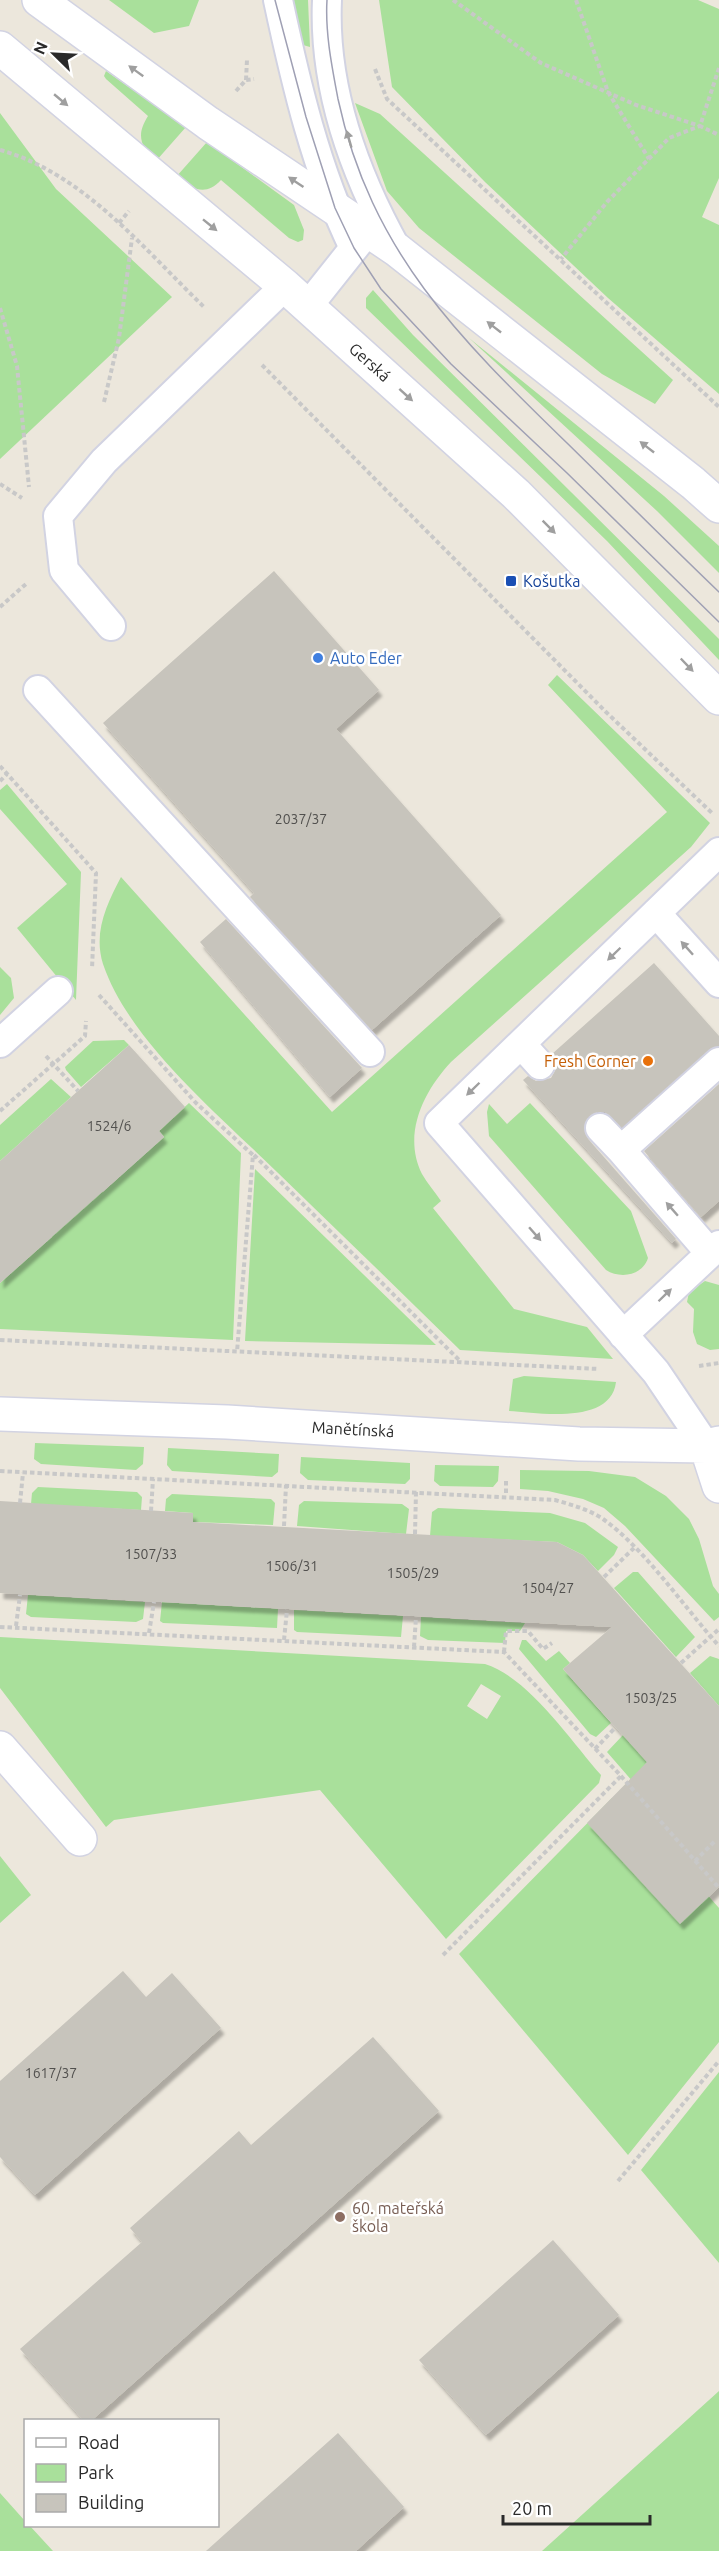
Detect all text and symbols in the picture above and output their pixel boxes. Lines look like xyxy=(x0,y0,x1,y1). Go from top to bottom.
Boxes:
north arrow xyxy=(24,24,84,84)
text: N xyxy=(30,39,51,57)
one-way arrow xyxy=(129,65,144,77)
one-way arrow xyxy=(53,93,68,106)
one-way arrow xyxy=(343,130,353,148)
one-way arrow xyxy=(288,177,304,188)
one-way arrow xyxy=(202,218,218,231)
one-way arrow xyxy=(486,321,501,333)
street label: Gerská xyxy=(346,339,394,385)
one-way arrow xyxy=(398,388,413,401)
one-way arrow xyxy=(639,440,655,453)
one-way arrow xyxy=(542,520,556,534)
place label: Košutka xyxy=(523,572,581,590)
marker: Košutka xyxy=(504,574,518,588)
place label: Auto Eder xyxy=(330,649,402,667)
marker: Auto Eder xyxy=(311,651,325,665)
one-way arrow xyxy=(680,658,694,673)
house number: 2037/37 xyxy=(275,811,327,827)
one-way arrow xyxy=(681,941,694,956)
one-way arrow xyxy=(606,947,621,961)
place label: Fresh Corner xyxy=(544,1052,636,1070)
marker: Fresh Corner xyxy=(641,1054,655,1068)
one-way arrow xyxy=(466,1082,481,1096)
house number: 1524/6 xyxy=(87,1118,131,1134)
one-way arrow xyxy=(666,1202,679,1217)
one-way arrow xyxy=(528,1226,541,1241)
one-way arrow xyxy=(658,1288,673,1302)
street label: Manětínská xyxy=(311,1418,395,1440)
house number: 1507/33 xyxy=(125,1546,177,1562)
house number: 1506/31 xyxy=(266,1558,318,1574)
house number: 1505/29 xyxy=(387,1565,439,1581)
house number: 1504/27 xyxy=(522,1580,574,1596)
house number: 1503/25 xyxy=(625,1690,677,1706)
house number: 1617/37 xyxy=(25,2065,77,2081)
place label: 60. mateřská škola xyxy=(352,2199,444,2235)
marker: 60. mateřská škola xyxy=(333,2210,347,2224)
legend xyxy=(24,2419,219,2527)
text: Road xyxy=(78,2432,120,2452)
text: Park xyxy=(78,2462,114,2482)
scale bar xyxy=(503,2488,650,2526)
text: Building xyxy=(78,2492,144,2512)
text: 20 m xyxy=(512,2498,552,2518)

